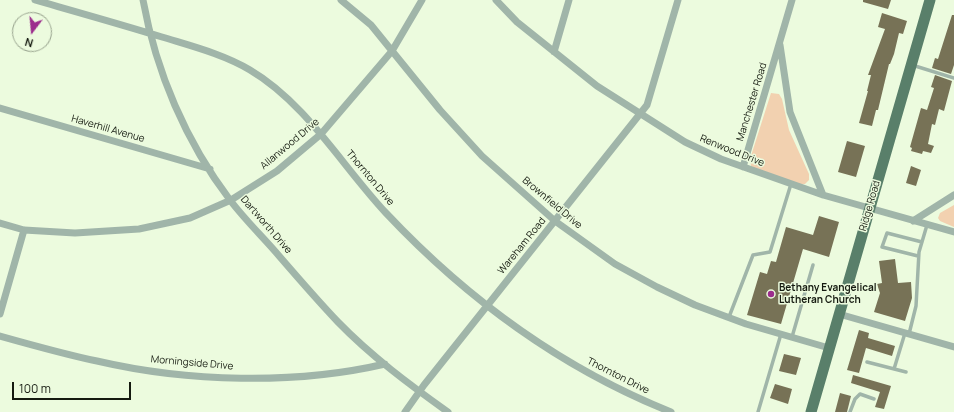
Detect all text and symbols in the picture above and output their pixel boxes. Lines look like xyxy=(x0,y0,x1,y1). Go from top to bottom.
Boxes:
north arrow xyxy=(12,12,52,52)
text: N xyxy=(23,35,35,51)
street label: Manchester Road xyxy=(734,61,770,143)
street label: Haverhill Avenue xyxy=(70,113,146,145)
street label: Allanwood Drive xyxy=(258,116,322,172)
street label: Renwood Drive xyxy=(698,133,766,169)
street label: Thornton Drive xyxy=(343,148,397,208)
street label: Brownfield Drive xyxy=(520,174,584,232)
street label: Ridge Road xyxy=(857,179,883,233)
street label: Dartworth Drive xyxy=(238,194,294,256)
street label: Wareham Road xyxy=(495,215,549,277)
place label: Bethany Evangelical Lutheran Church xyxy=(779,282,876,306)
marker: Bethany Evangelical Lutheran Church xyxy=(766,289,776,299)
street label: Morningside Drive xyxy=(150,353,234,373)
street label: Thornton Drive xyxy=(585,355,651,397)
scale bar xyxy=(14,374,133,400)
text: 100 m xyxy=(19,380,51,397)

